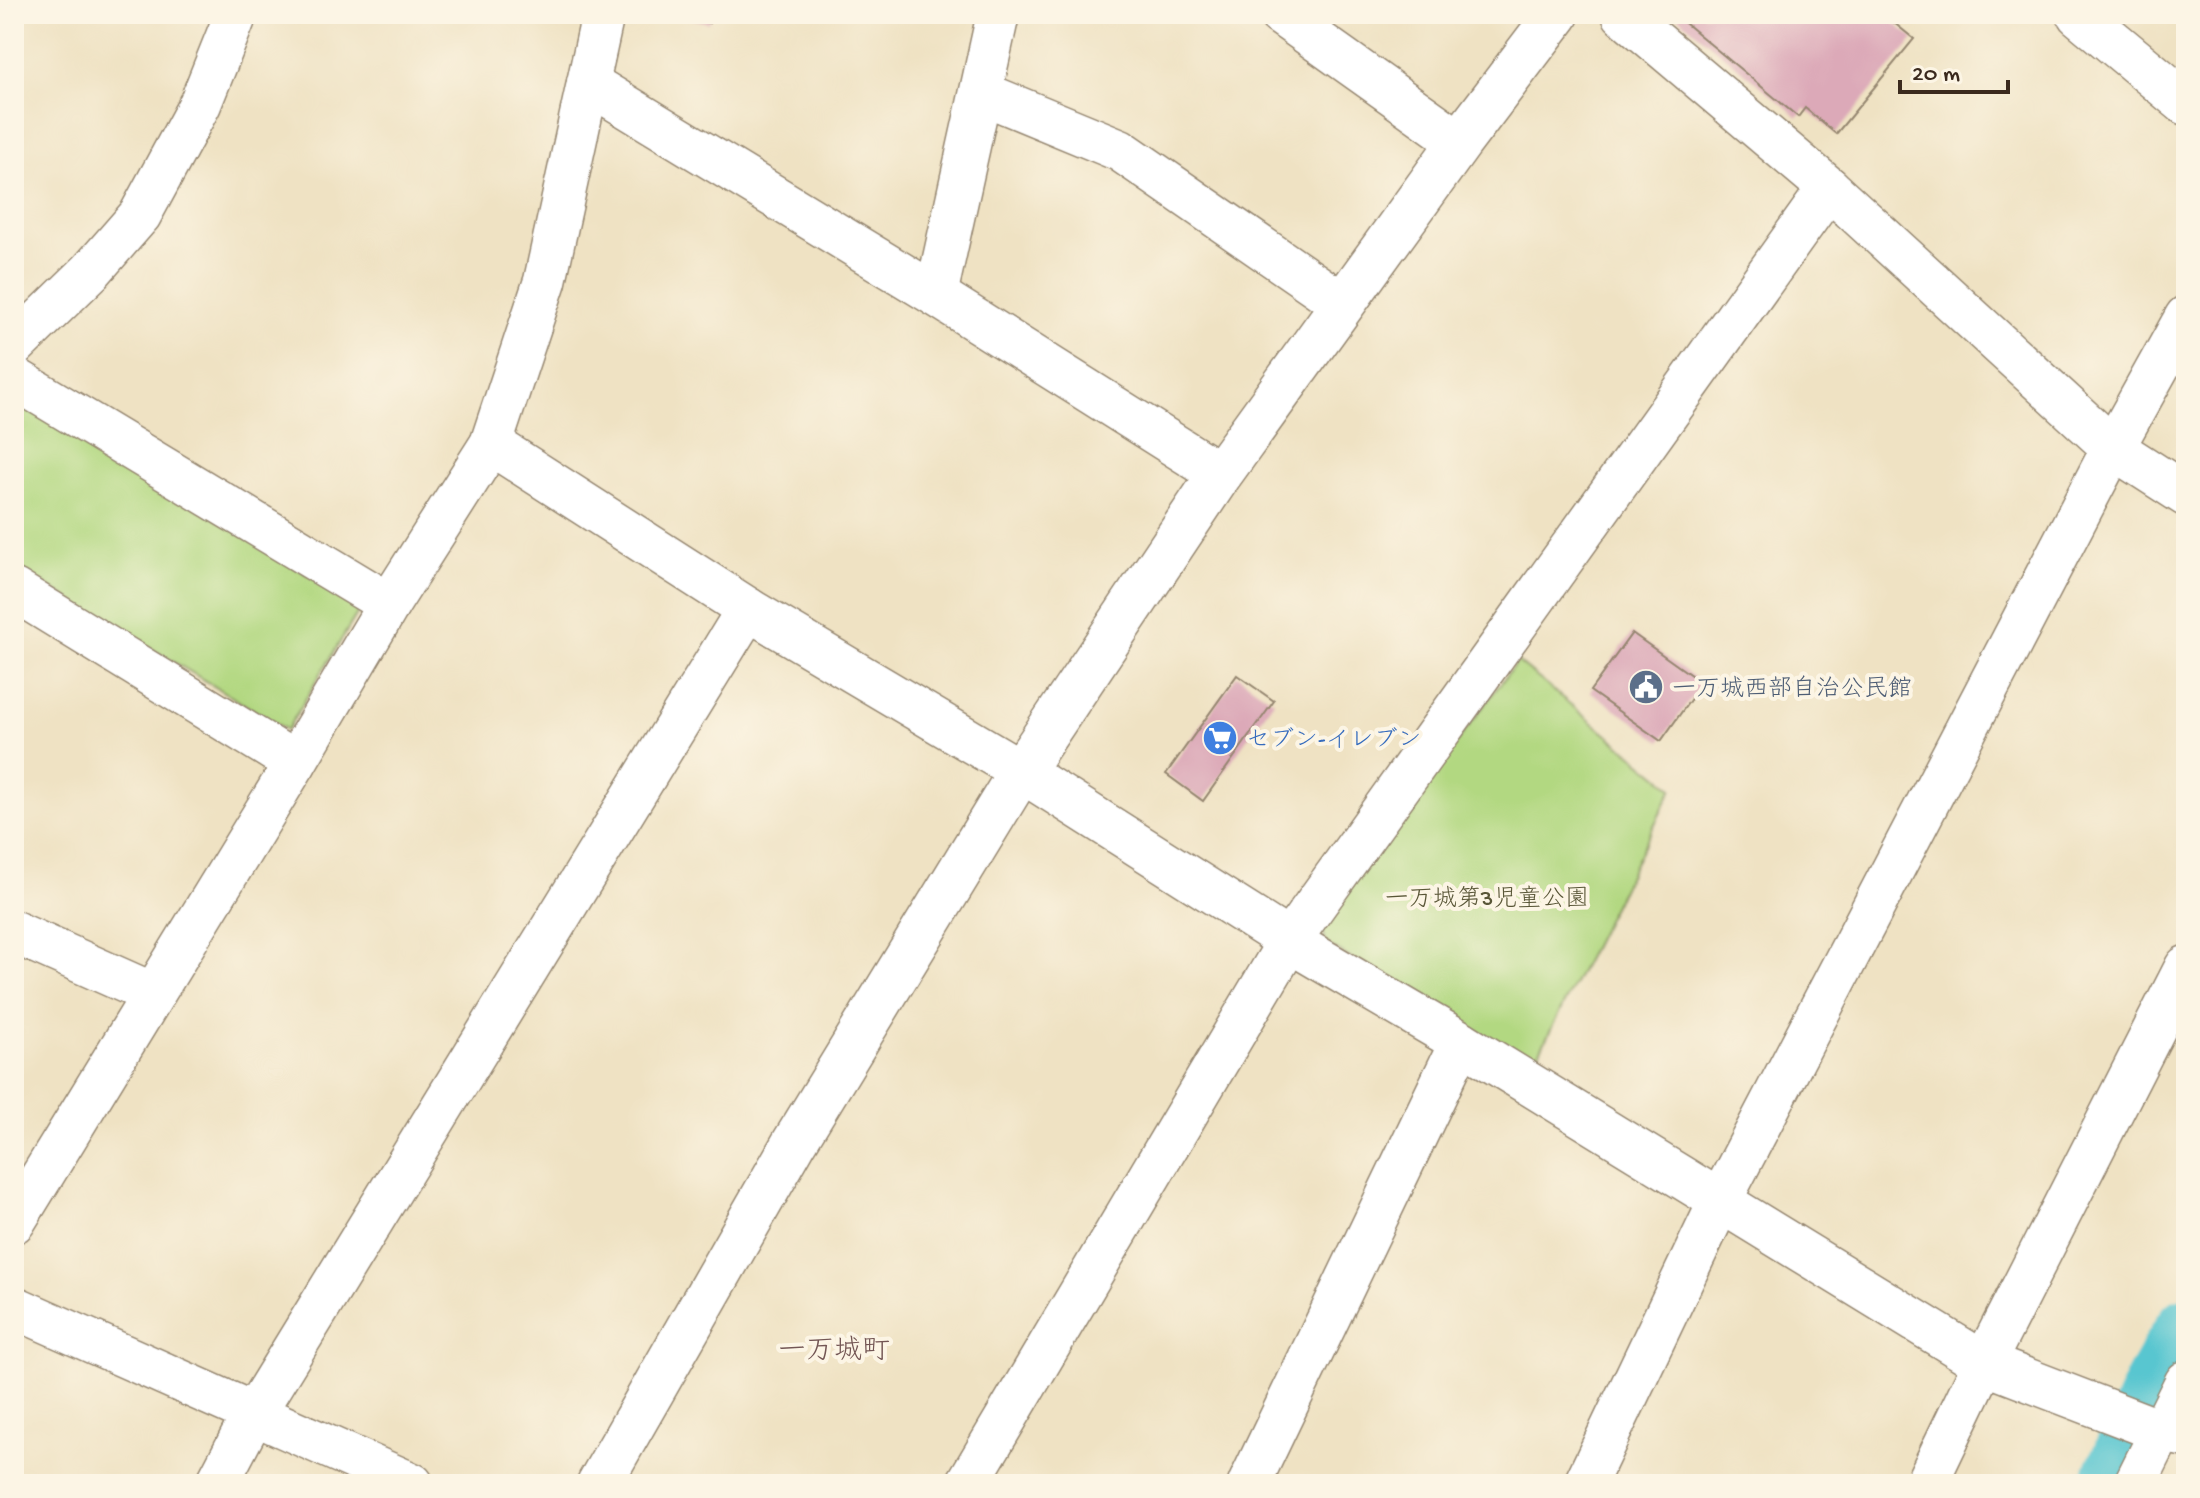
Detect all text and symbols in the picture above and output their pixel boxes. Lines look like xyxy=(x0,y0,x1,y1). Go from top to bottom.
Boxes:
scale bar xyxy=(1900,44,2008,94)
text: 20 m xyxy=(1912,61,1960,90)
public building icon: 一万城西部自治公民館 xyxy=(1627,668,1665,706)
place label: 一万城西部自治公民館 xyxy=(1672,675,1912,705)
supermarket icon: セブン-イレブン xyxy=(1201,719,1239,757)
place label: セブン-イレブン xyxy=(1246,727,1422,756)
park label: 一万城第3児童公園 xyxy=(1385,885,1589,915)
district label: 一万城町 xyxy=(778,1335,890,1369)

